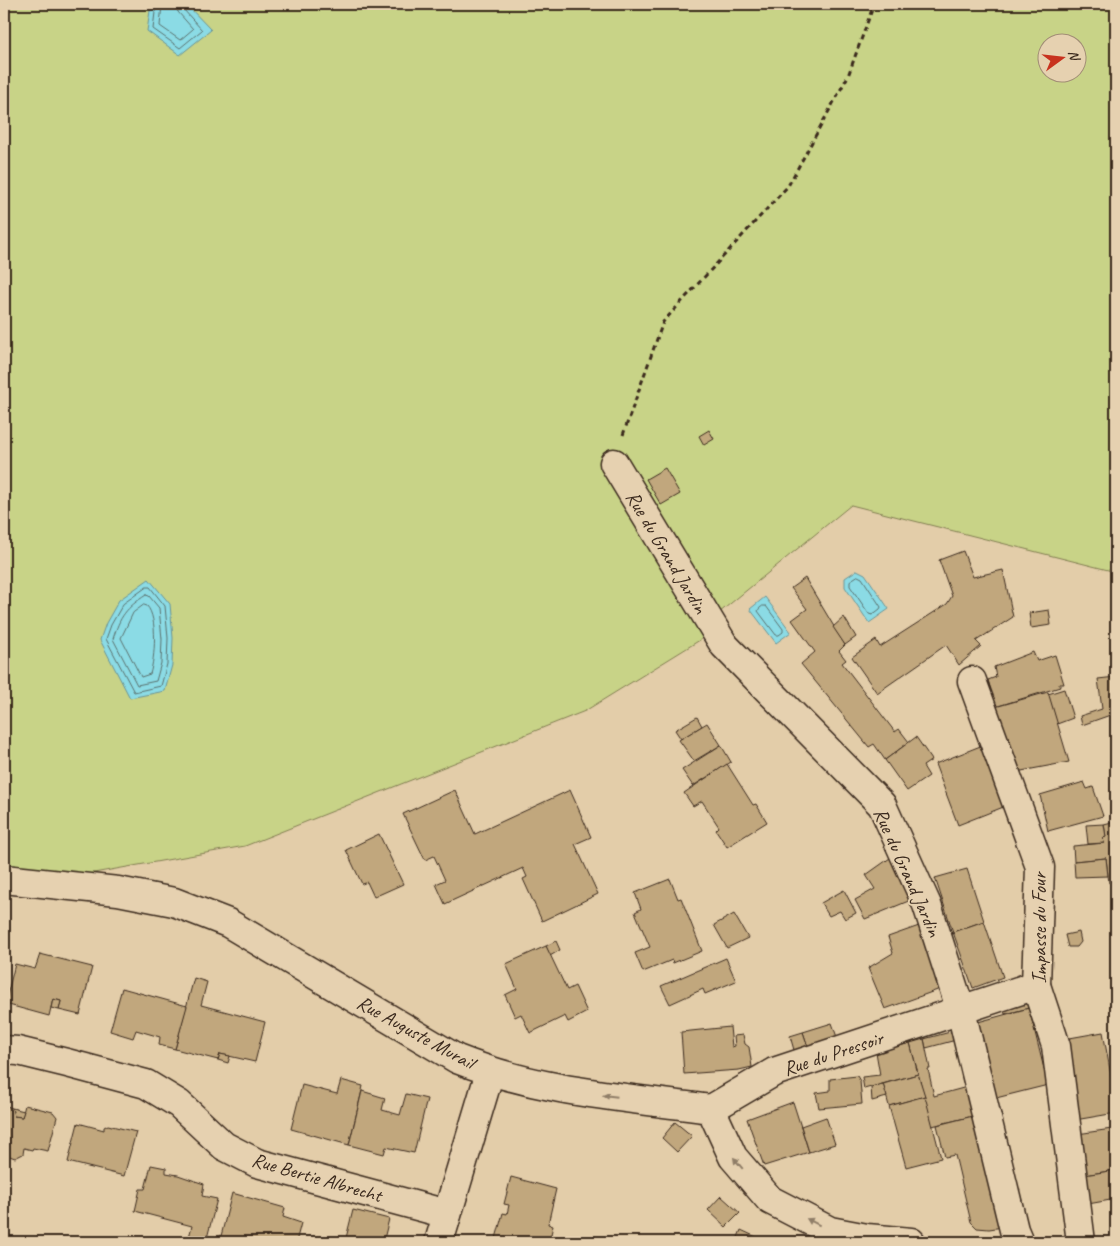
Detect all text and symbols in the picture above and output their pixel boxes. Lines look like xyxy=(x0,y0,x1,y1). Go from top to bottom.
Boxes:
north arrow xyxy=(1038,32,1088,82)
text: N xyxy=(1065,48,1084,63)
street label: Rue du Grand Jardin xyxy=(620,487,713,619)
street label: Rue du Grand Jardin xyxy=(868,804,947,941)
street label: Impasse du Four xyxy=(1027,871,1052,983)
street label: Rue Auguste Murail xyxy=(353,990,482,1077)
street label: Rue du Pressoir xyxy=(780,1025,888,1081)
one-way arrow xyxy=(602,1092,618,1100)
street label: Rue Bertie Albrecht xyxy=(249,1147,387,1209)
one-way arrow xyxy=(733,1157,744,1170)
one-way arrow xyxy=(806,1218,820,1226)

